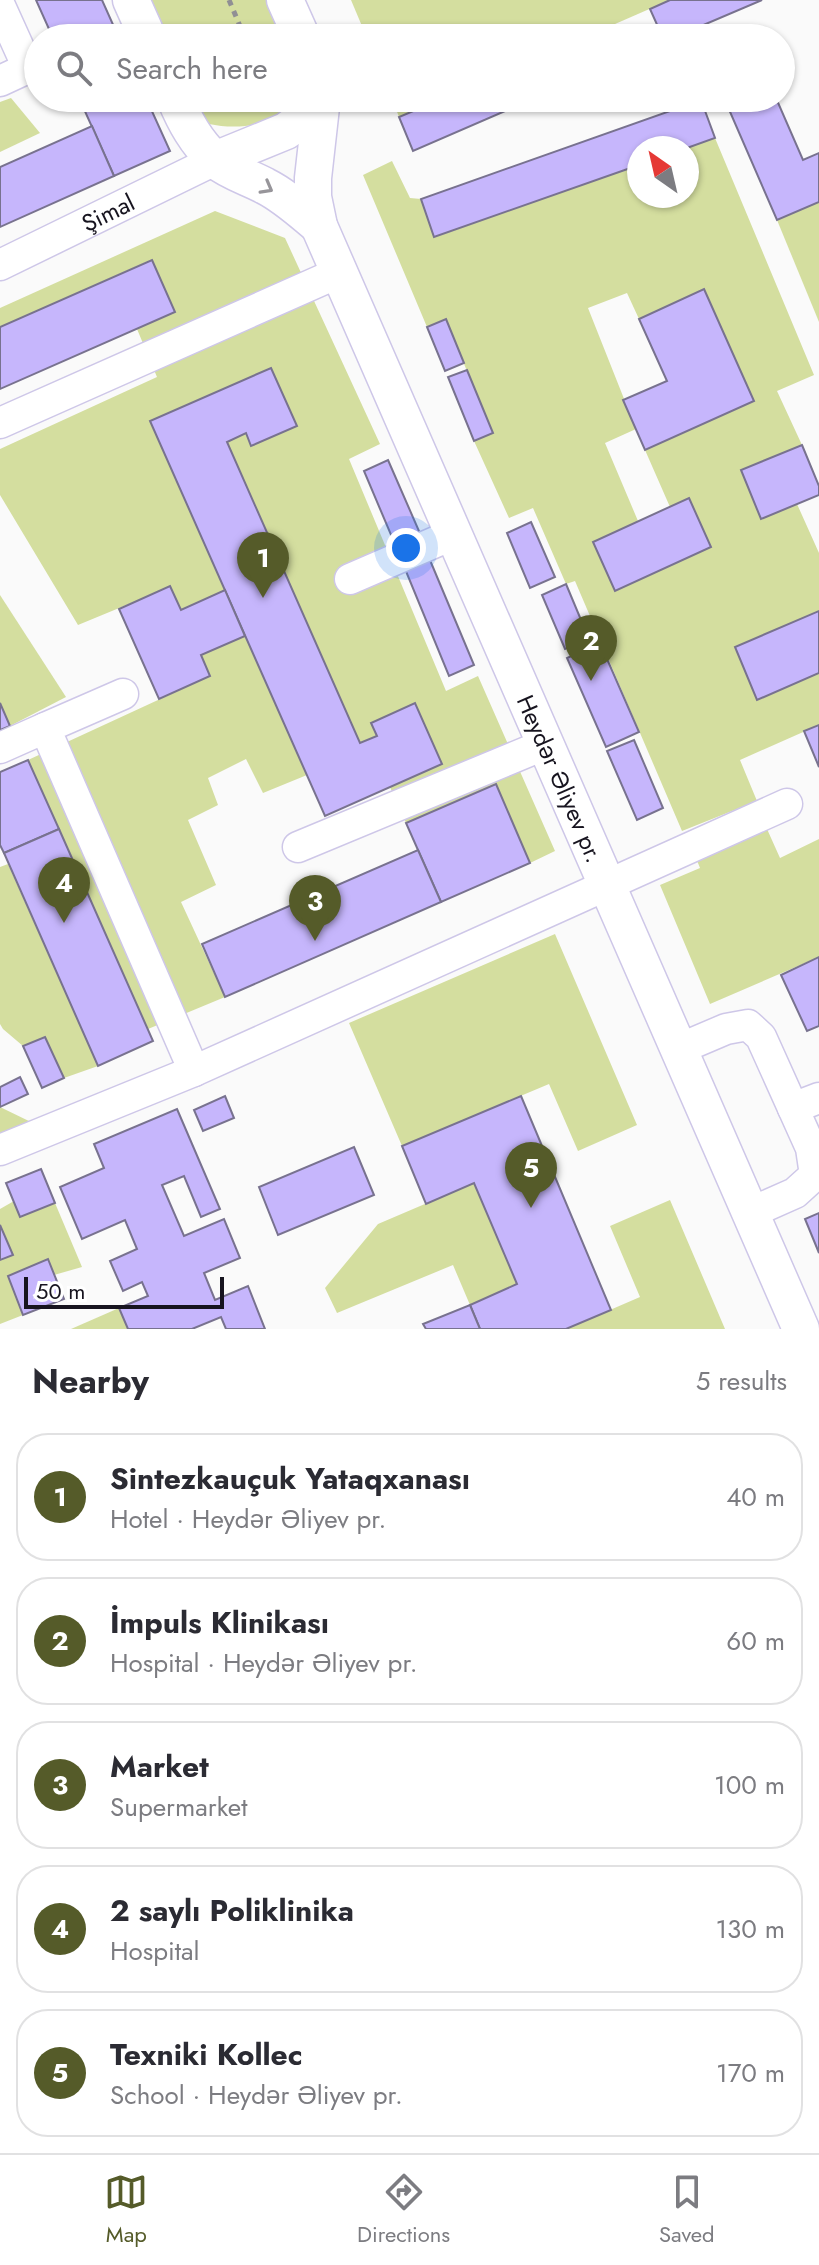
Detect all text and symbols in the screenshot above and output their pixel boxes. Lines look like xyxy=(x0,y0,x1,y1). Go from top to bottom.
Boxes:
search box xyxy=(24,24,795,112)
icon: search xyxy=(52,46,96,90)
text: Search here xyxy=(116,47,268,90)
north arrow xyxy=(627,136,699,208)
one-way arrow xyxy=(258,178,273,194)
street label: Şimal xyxy=(75,184,140,240)
your location xyxy=(386,528,426,568)
pin: 1 xyxy=(237,532,289,598)
pin: 2 xyxy=(565,615,617,681)
street label: Heydər Əliyev pr. xyxy=(508,689,612,868)
pin: 4 xyxy=(38,857,90,923)
pin: 3 xyxy=(289,875,341,941)
pin: 5 xyxy=(505,1142,557,1208)
scale bar xyxy=(24,1273,224,1309)
text: 50 m xyxy=(36,1275,85,1307)
text: Nearby xyxy=(32,1357,149,1406)
text: 5 results xyxy=(696,1362,787,1400)
text: Sintezkauçuk Yataqxanası xyxy=(110,1457,470,1500)
text: 1 xyxy=(53,1478,67,1516)
text: 40 m xyxy=(726,1478,785,1516)
text: Hotel · Heydər Əliyev pr. xyxy=(110,1500,386,1538)
text: İmpuls Klinikası xyxy=(110,1601,329,1644)
text: 2 xyxy=(51,1622,69,1660)
text: 60 m xyxy=(726,1622,785,1660)
text: Hospital · Heydər Əliyev pr. xyxy=(110,1644,418,1682)
text: Market xyxy=(110,1745,209,1788)
text: 3 xyxy=(52,1766,68,1804)
text: 100 m xyxy=(714,1766,785,1804)
text: Supermarket xyxy=(110,1788,247,1826)
text: 2 saylı Poliklinika xyxy=(110,1889,354,1932)
text: 4 xyxy=(51,1910,69,1948)
text: 130 m xyxy=(715,1910,785,1948)
text: Hospital xyxy=(110,1932,200,1970)
text: Texniki Kollec xyxy=(110,2033,303,2076)
text: 5 xyxy=(52,2054,68,2092)
text: 170 m xyxy=(716,2054,785,2092)
text: School · Heydər Əliyev pr. xyxy=(110,2076,403,2114)
tab: Map xyxy=(104,2170,148,2250)
tab: Directions xyxy=(357,2170,450,2250)
tab: Saved xyxy=(659,2170,715,2250)

